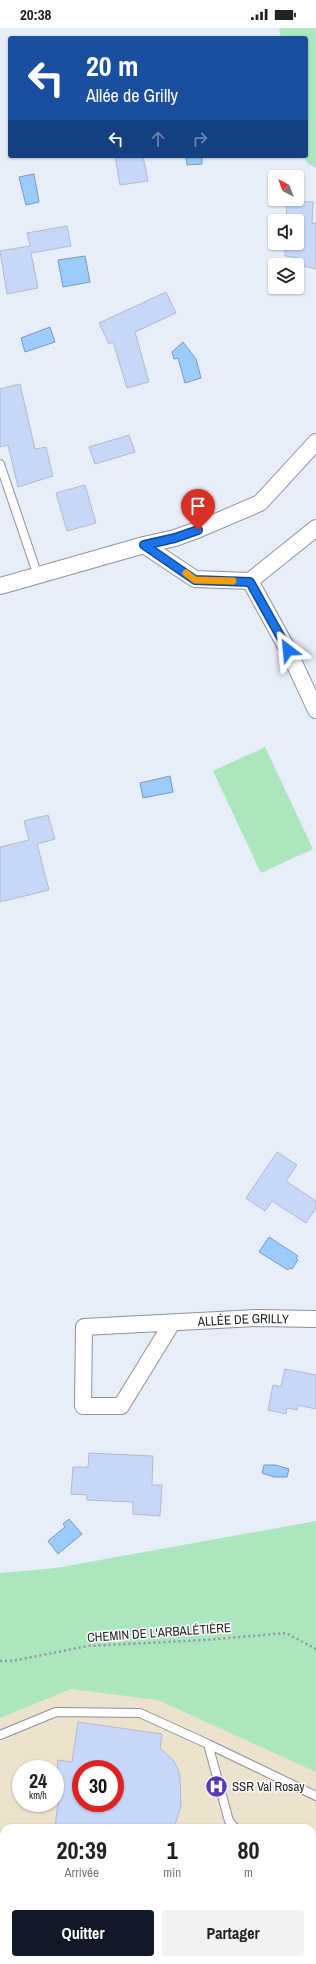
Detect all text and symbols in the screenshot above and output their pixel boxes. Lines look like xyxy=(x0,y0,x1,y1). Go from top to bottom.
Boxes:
text: 20:38 xyxy=(20,4,51,25)
text: 20 m xyxy=(86,47,138,85)
icon: left xyxy=(20,52,72,104)
text: Allée de Grilly xyxy=(86,83,178,108)
icon: left xyxy=(105,128,127,150)
icon: ahead xyxy=(147,128,169,150)
icon: right xyxy=(189,128,211,150)
north arrow xyxy=(268,170,304,206)
map controls xyxy=(268,170,304,294)
button: sound xyxy=(268,214,304,250)
button: layers xyxy=(268,258,304,294)
pin xyxy=(181,489,215,530)
icon: arrive xyxy=(187,495,209,517)
position arrow xyxy=(267,629,309,671)
street label: ALLÉE DE GRILLY xyxy=(196,1310,289,1330)
street label: CHEMIN DE L'ARBALÉTIÈRE xyxy=(87,1619,232,1646)
speed limit sign: 30 xyxy=(72,1760,124,1812)
text: 24 xyxy=(29,1767,47,1794)
hospital icon: SSR Val Rosay xyxy=(203,1773,229,1799)
place label: SSR Val Rosay xyxy=(232,1778,305,1795)
text: km/h xyxy=(29,1789,47,1802)
text: 20:39 xyxy=(57,1834,107,1866)
text: 1 xyxy=(167,1834,178,1866)
text: 80 xyxy=(238,1834,260,1866)
text: Arrivée xyxy=(64,1864,99,1881)
text: min xyxy=(163,1864,181,1881)
text: m xyxy=(244,1864,253,1881)
button: Quitter xyxy=(12,1910,154,1956)
button: Partager xyxy=(162,1910,304,1956)

